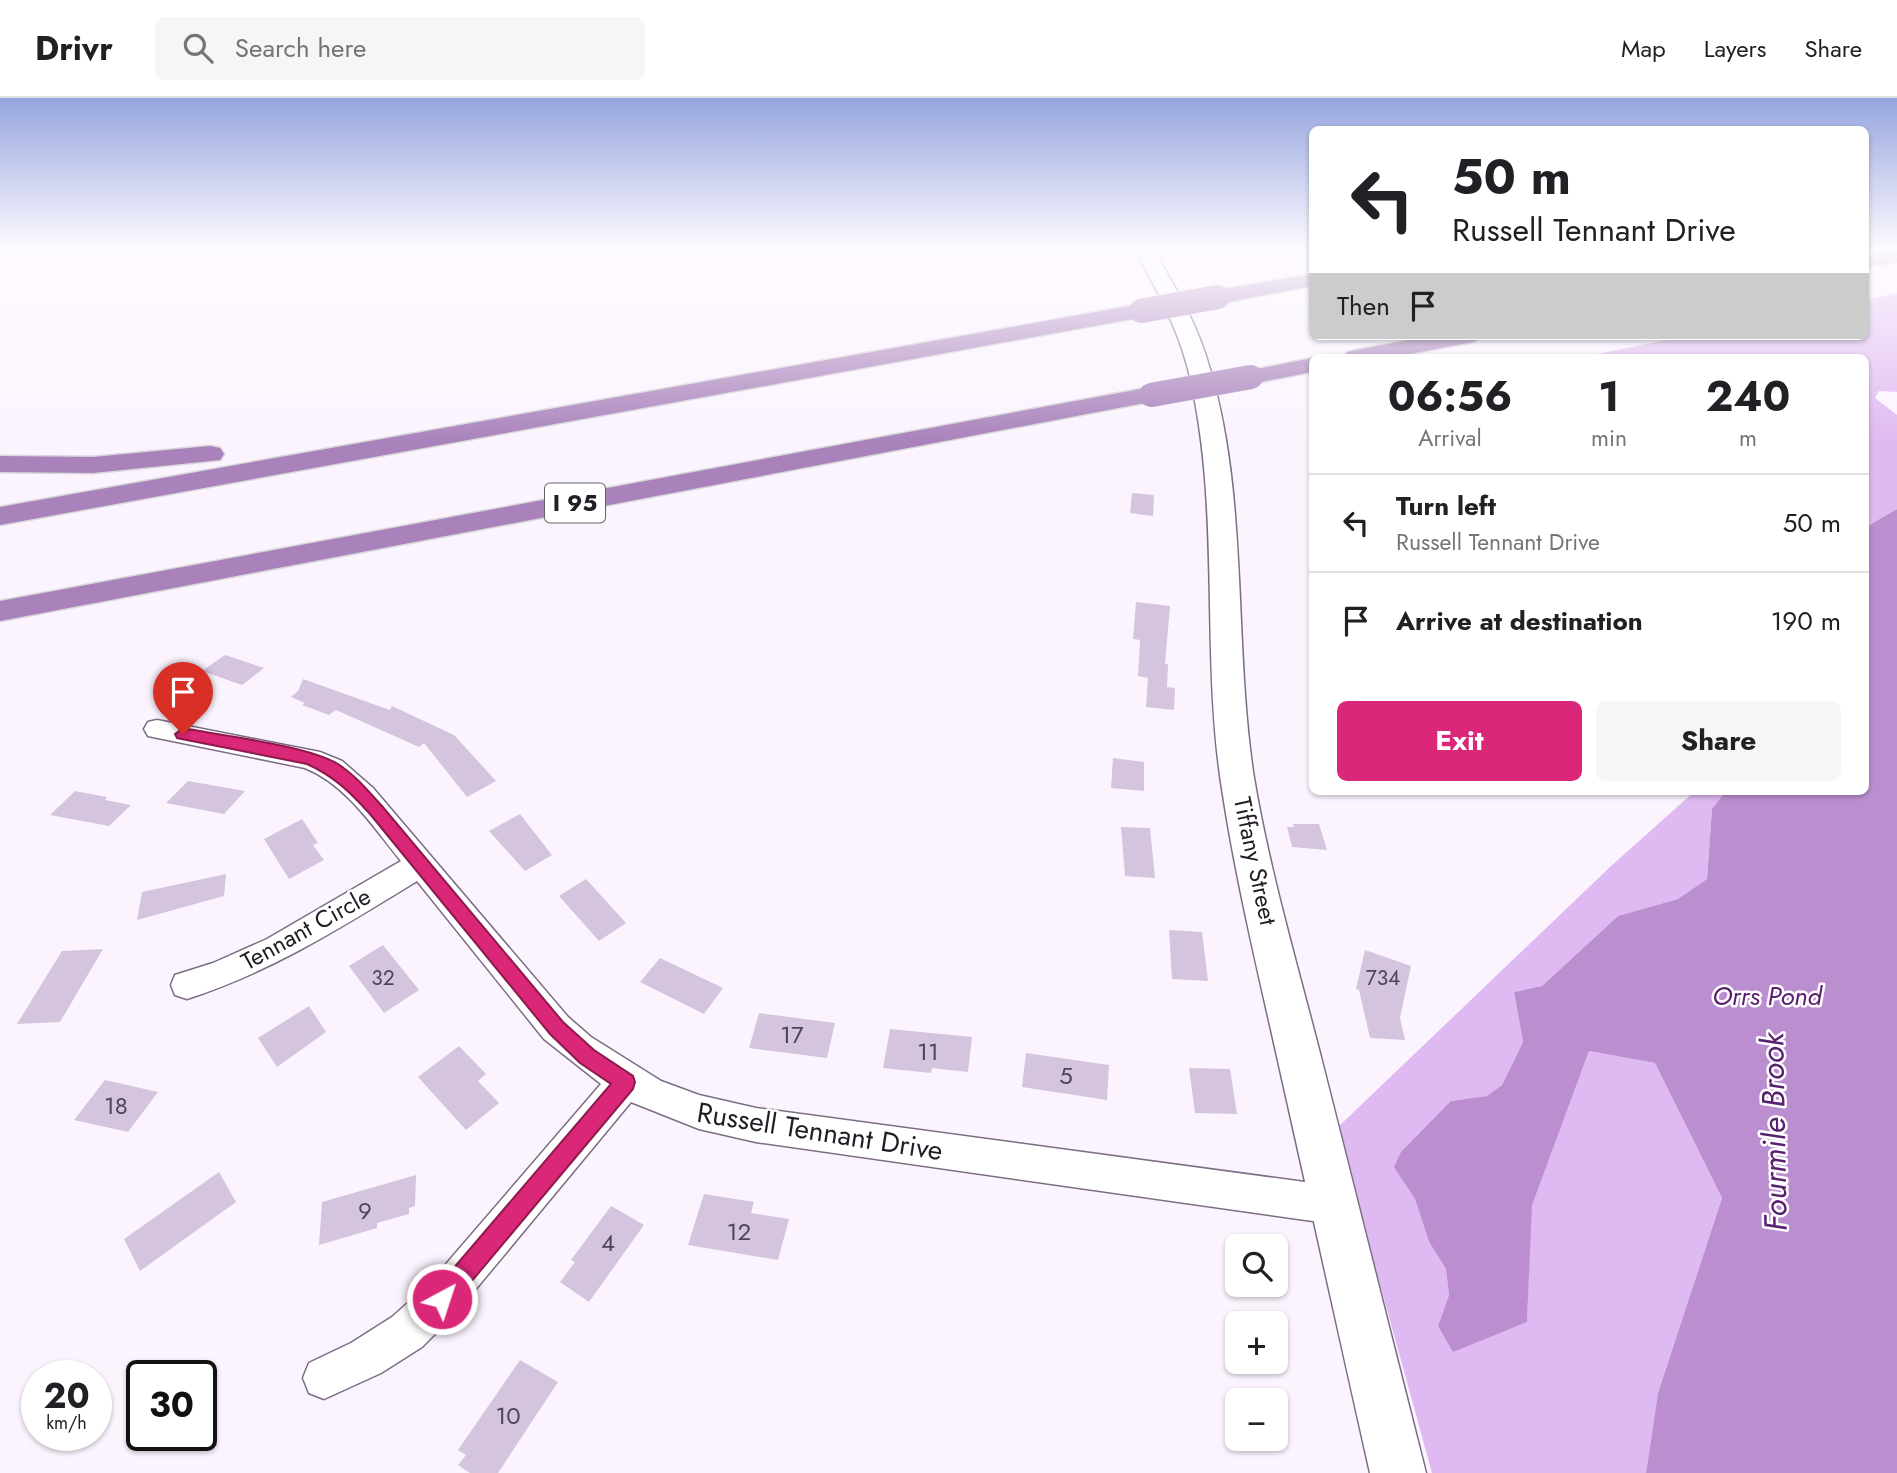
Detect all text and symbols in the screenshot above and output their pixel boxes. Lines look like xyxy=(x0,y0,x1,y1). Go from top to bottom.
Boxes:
search box xyxy=(155,17,645,80)
text: Drivr xyxy=(35,25,113,72)
icon: search xyxy=(179,29,217,67)
text: Search here xyxy=(235,29,366,67)
text: Map xyxy=(1621,31,1666,66)
text: Layers xyxy=(1704,31,1766,66)
text: Share xyxy=(1804,31,1862,66)
text: 50 m xyxy=(1452,142,1571,212)
icon: left xyxy=(1337,154,1428,245)
text: Russell Tennant Drive xyxy=(1452,207,1736,253)
text: Then xyxy=(1337,287,1390,325)
icon: arrive xyxy=(1404,287,1442,325)
text: 06:56 xyxy=(1388,366,1512,427)
text: 1 xyxy=(1598,366,1620,427)
text: 240 xyxy=(1706,366,1790,427)
text: Arrival xyxy=(1418,421,1482,455)
text: min xyxy=(1591,421,1627,455)
text: m xyxy=(1739,421,1757,455)
road number: I 95 xyxy=(545,484,605,522)
text: Turn left xyxy=(1396,487,1496,525)
icon: left xyxy=(1337,504,1375,542)
text: 50 m xyxy=(1783,504,1841,542)
text: Russell Tennant Drive xyxy=(1396,525,1600,559)
icon: arrive xyxy=(1337,602,1375,640)
text: Arrive at destination xyxy=(1396,602,1643,640)
text: 190 m xyxy=(1771,602,1841,640)
pin xyxy=(153,662,213,734)
icon: arrive xyxy=(164,673,202,711)
button: Exit xyxy=(1337,701,1582,781)
button: Share xyxy=(1596,701,1841,781)
street label: Tiffany Street xyxy=(1225,794,1286,928)
street label: Tennant Circle xyxy=(235,879,377,979)
house number: 32 xyxy=(371,963,395,993)
house number: 734 xyxy=(1366,963,1400,993)
water label: Orrs Pond xyxy=(1712,977,1823,1015)
house number: 17 xyxy=(780,1017,804,1052)
water label: Fourmile Brook xyxy=(1749,1031,1799,1232)
house number: 11 xyxy=(917,1034,939,1069)
house number: 5 xyxy=(1059,1058,1073,1093)
house number: 18 xyxy=(104,1088,128,1123)
street label: Russell Tennant Drive xyxy=(694,1092,946,1171)
house number: 9 xyxy=(358,1193,372,1228)
house number: 12 xyxy=(727,1214,751,1249)
house number: 4 xyxy=(601,1225,615,1260)
map controls xyxy=(1225,1234,1288,1451)
button: search xyxy=(1225,1234,1288,1297)
position arrow xyxy=(405,1262,479,1336)
button: + xyxy=(1225,1311,1288,1374)
speed limit sign: 30 xyxy=(126,1360,217,1451)
text: 20 xyxy=(43,1371,90,1421)
button: − xyxy=(1225,1388,1288,1451)
house number: 10 xyxy=(495,1398,521,1433)
text: km/h xyxy=(46,1410,87,1436)

